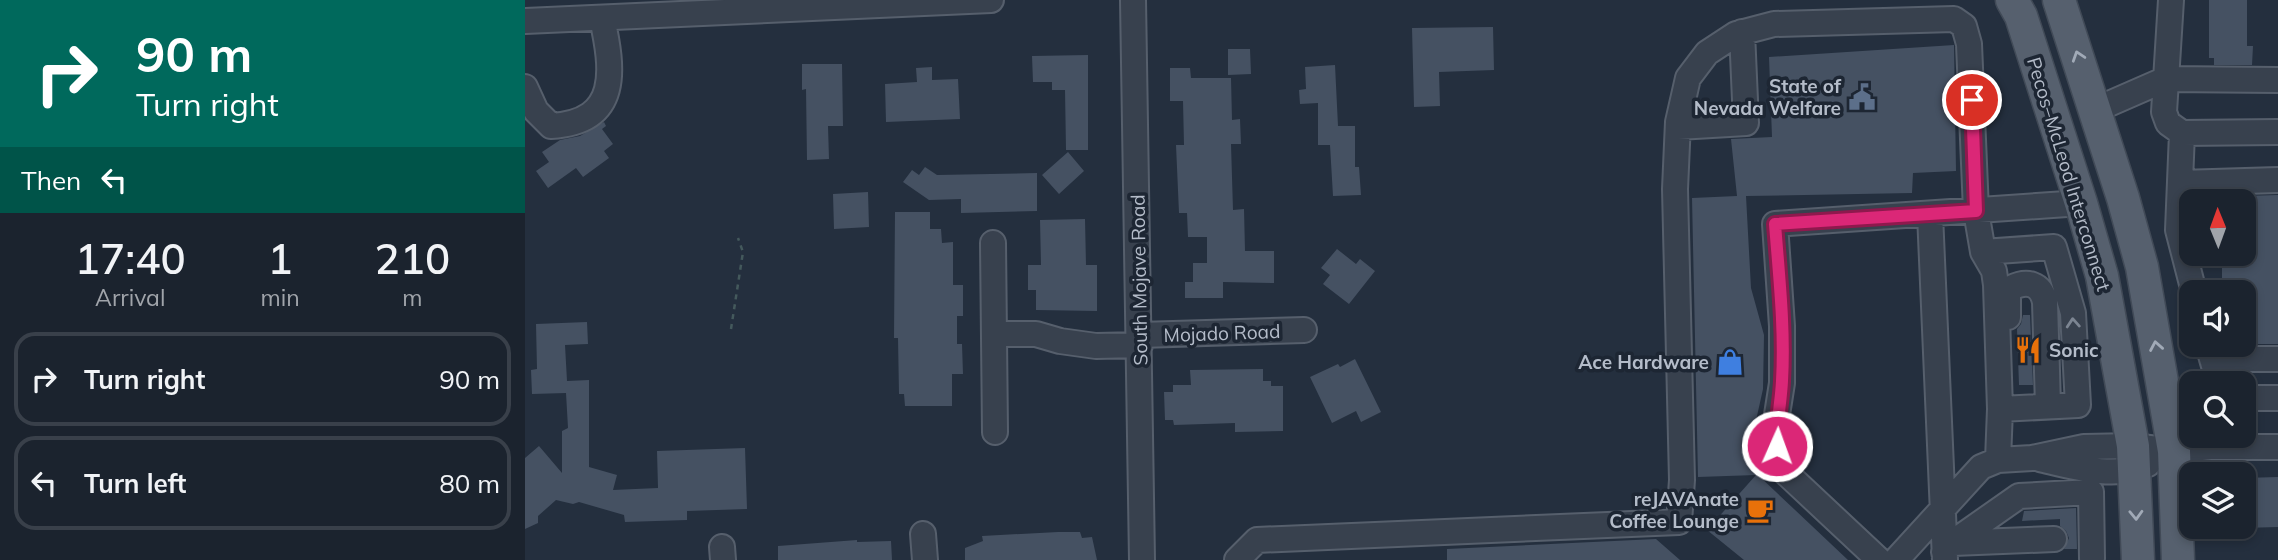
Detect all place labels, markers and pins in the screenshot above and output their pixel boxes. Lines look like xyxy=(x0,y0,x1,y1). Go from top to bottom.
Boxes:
pin xyxy=(1942,70,2002,130)
place label: State of Nevada Welfare xyxy=(1694,74,1842,120)
public building icon: State of Nevada Welfare xyxy=(1847,82,1877,112)
restaurant icon: Sonic xyxy=(2013,335,2043,365)
place label: Sonic xyxy=(2049,338,2099,362)
shop icon: Ace Hardware xyxy=(1715,347,1745,377)
place label: Ace Hardware xyxy=(1578,350,1709,374)
place label: reJAVAnate Coffee Lounge xyxy=(1609,487,1739,533)
cafe icon: reJAVAnate Coffee Lounge xyxy=(1745,495,1775,525)

